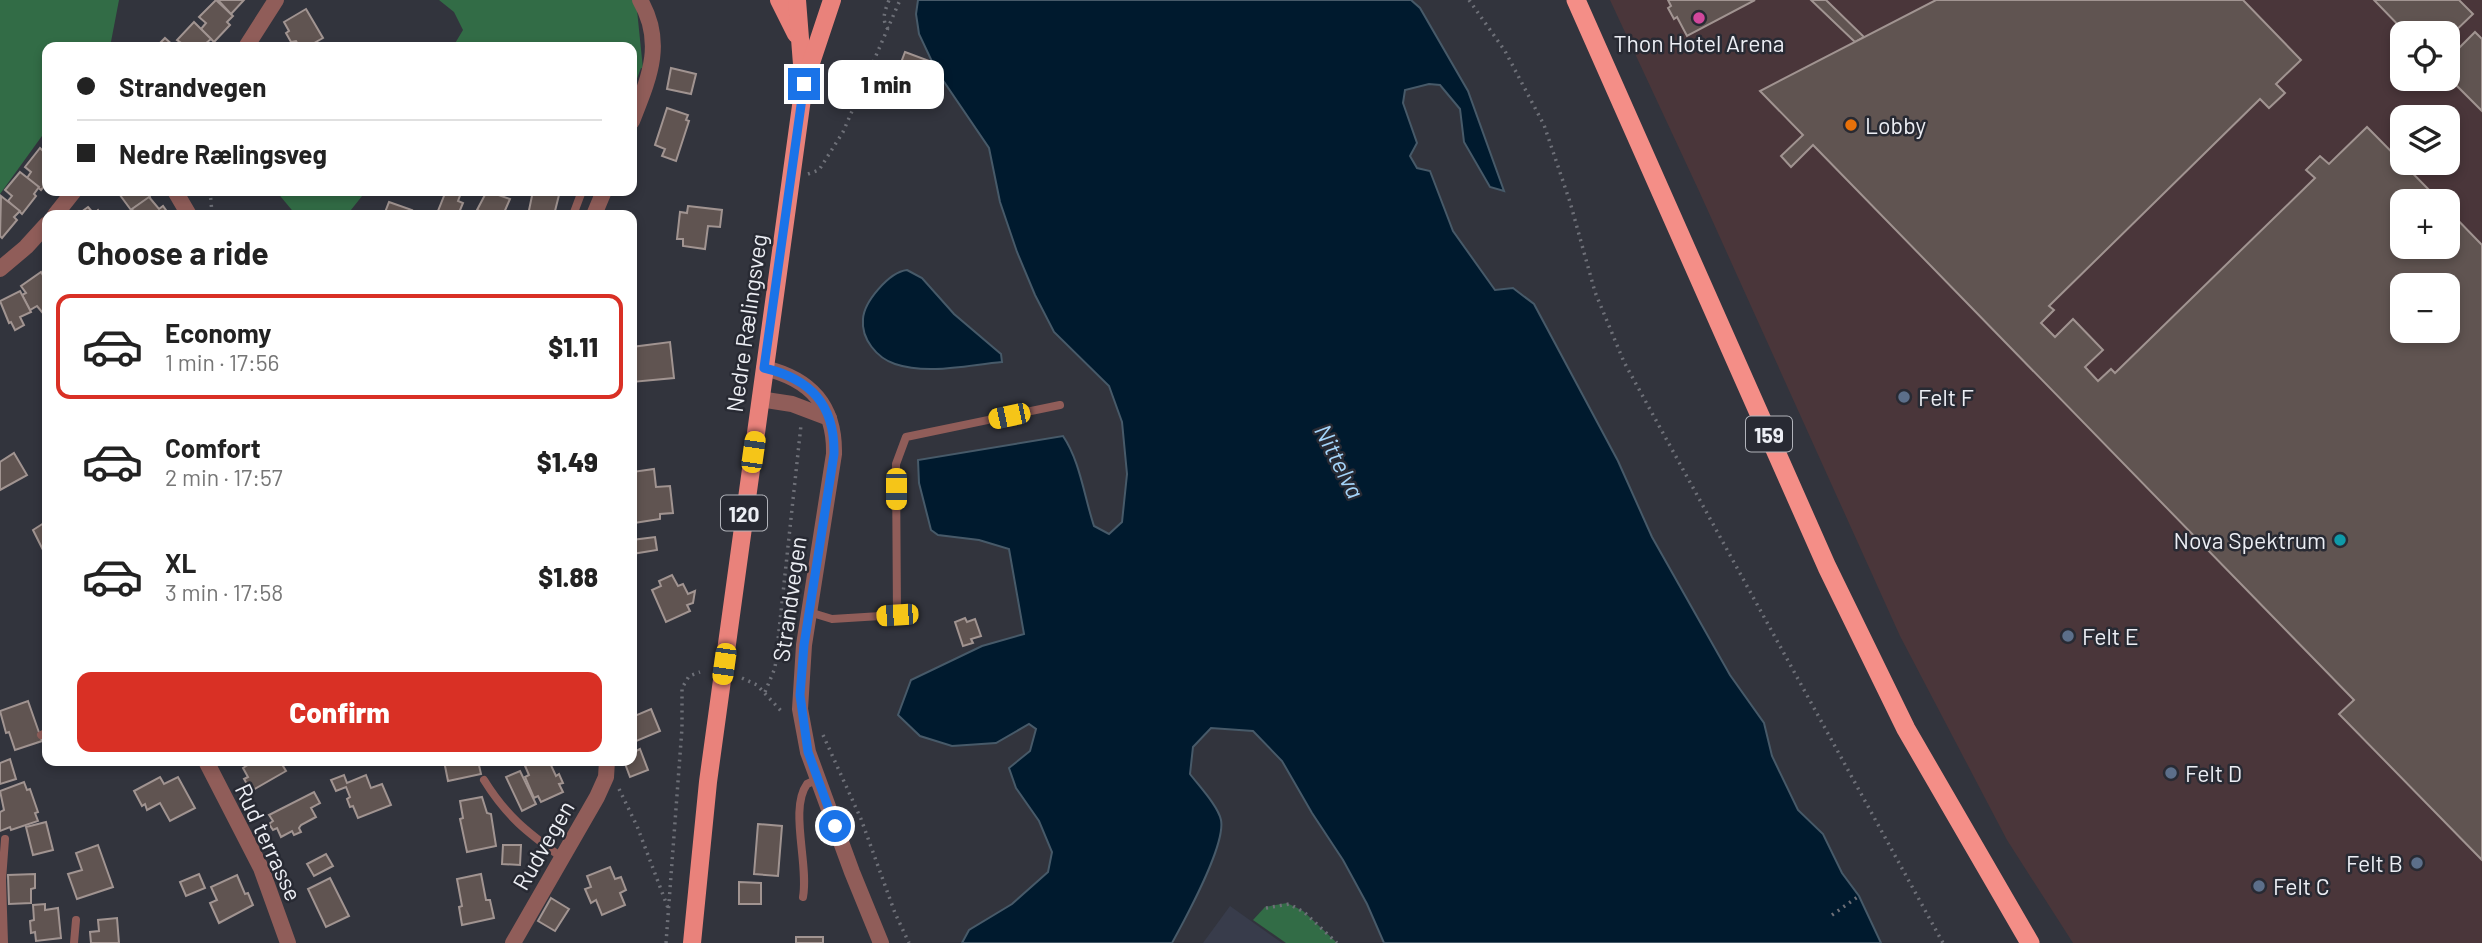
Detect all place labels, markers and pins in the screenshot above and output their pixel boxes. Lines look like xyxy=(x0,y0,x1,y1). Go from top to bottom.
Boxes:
marker: Thon Hotel Arena xyxy=(1691,10,1707,26)
place label: Thon Hotel Arena xyxy=(1613,29,1785,57)
place label: Lobby xyxy=(1865,111,1926,139)
marker: Lobby xyxy=(1843,117,1859,133)
place label: Felt F xyxy=(1918,383,1974,411)
marker: Felt F xyxy=(1896,389,1912,405)
place label: Nova Spektrum xyxy=(2174,526,2326,554)
marker: Nova Spektrum xyxy=(2332,532,2348,548)
place label: Felt E xyxy=(2082,622,2139,650)
marker: Felt E xyxy=(2060,628,2076,644)
place label: Felt D xyxy=(2185,759,2242,787)
marker: Felt D xyxy=(2163,765,2179,781)
place label: Felt B xyxy=(2346,849,2403,877)
marker: Felt B xyxy=(2409,855,2425,871)
place label: Felt C xyxy=(2273,872,2330,900)
marker: Felt C xyxy=(2251,878,2267,894)

